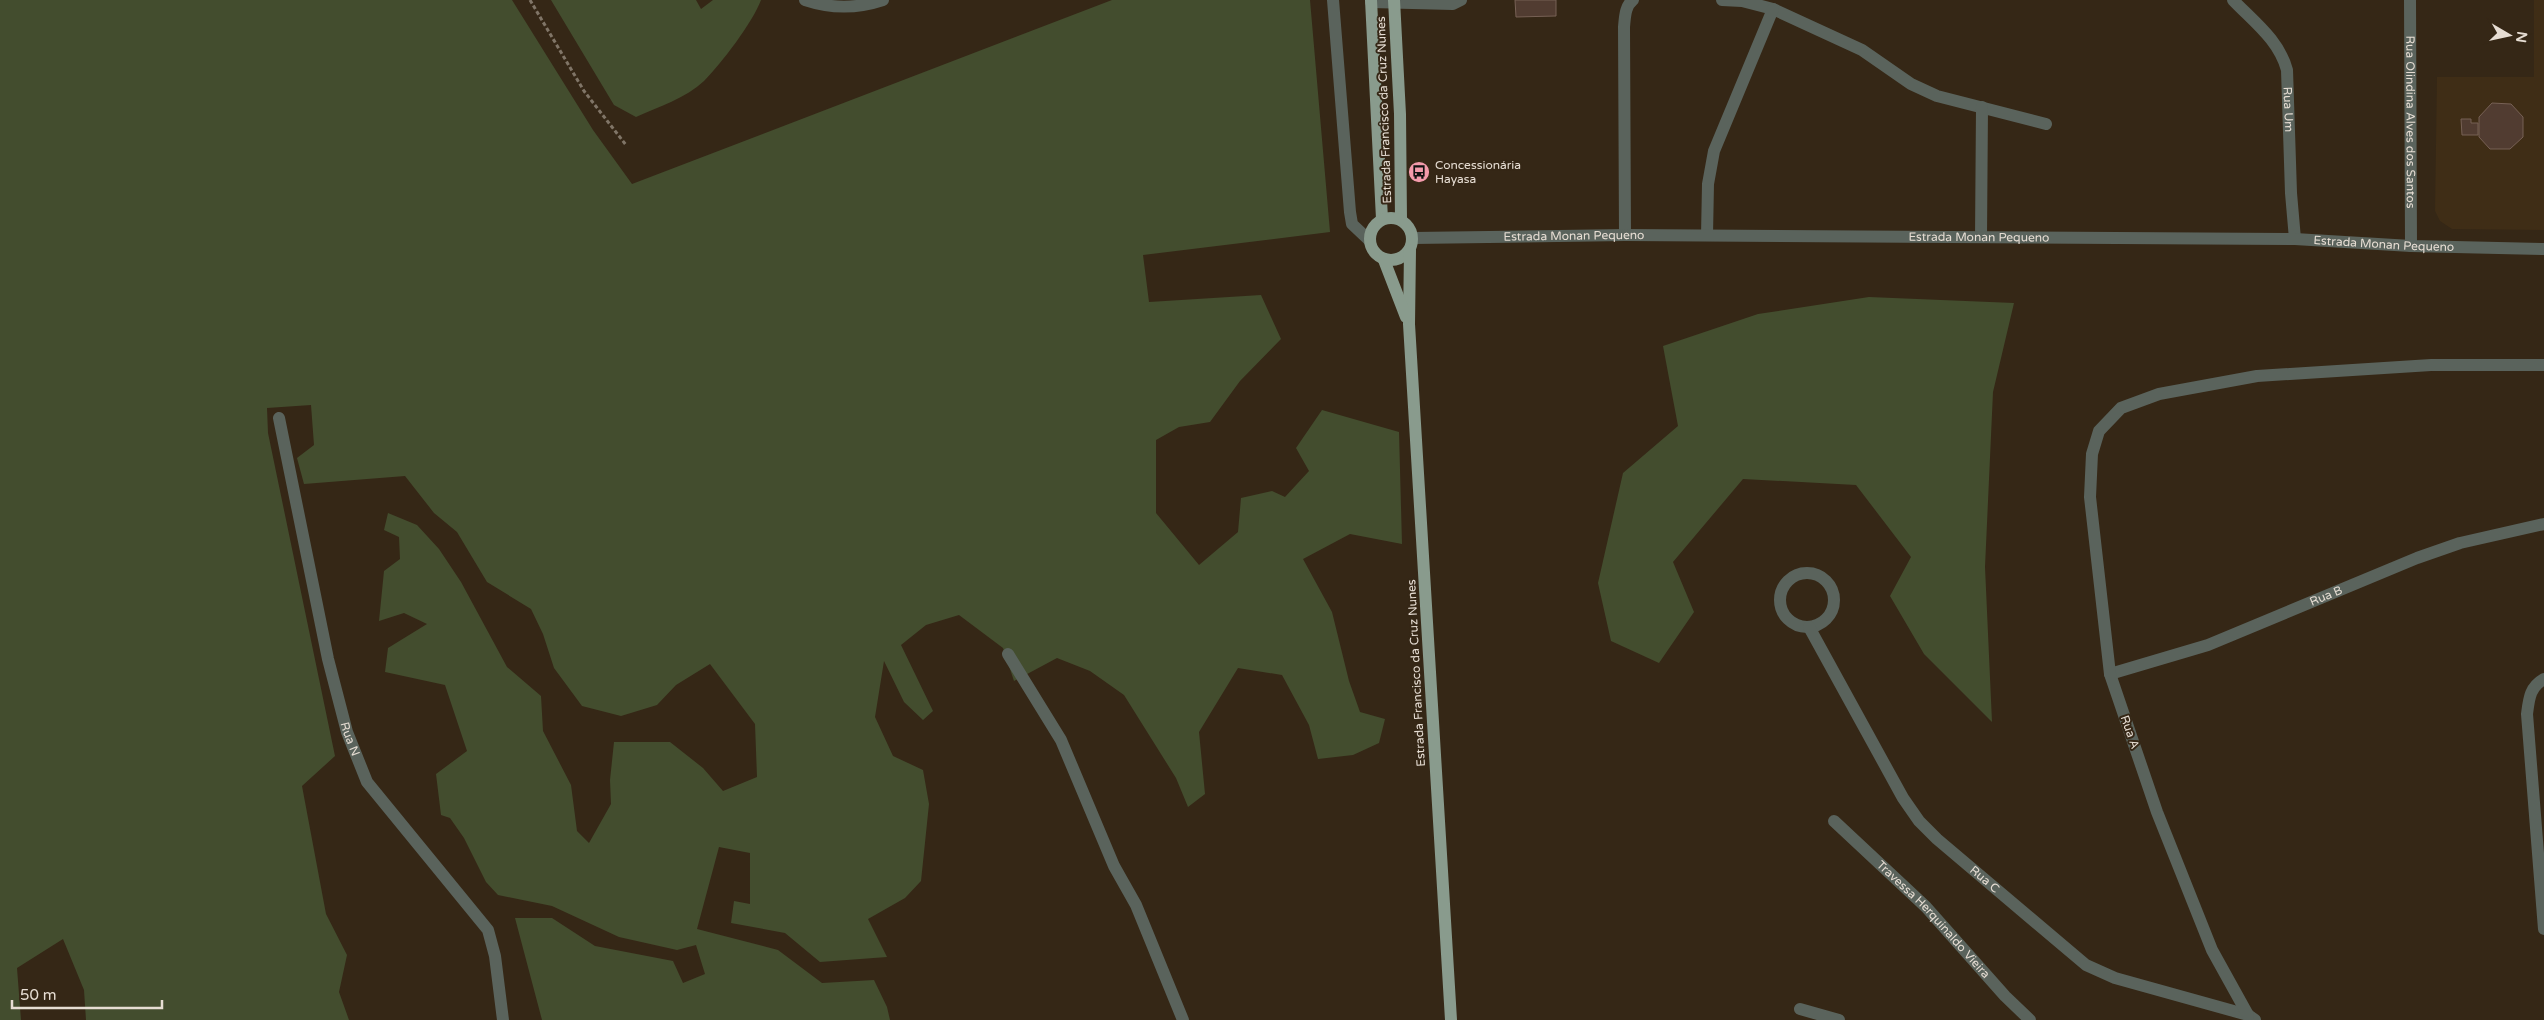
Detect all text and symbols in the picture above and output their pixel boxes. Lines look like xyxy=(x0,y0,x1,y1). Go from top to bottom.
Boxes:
north arrow xyxy=(2484,10,2534,60)
street label: Estrada Francisco da Cruz Nunes xyxy=(1374,16,1394,204)
text: N xyxy=(2512,30,2531,44)
street label: Rua Olindina Alves dos Santos xyxy=(2403,35,2418,209)
street label: Rua Um xyxy=(2281,86,2296,132)
place label: Concessionária Hayasa xyxy=(1435,158,1521,186)
bus stop icon: Concessionária Hayasa xyxy=(1407,160,1431,184)
street label: Estrada Monan Pequeno xyxy=(1503,228,1644,244)
street label: Estrada Monan Pequeno xyxy=(1908,230,2049,245)
street label: Estrada Monan Pequeno xyxy=(2313,233,2454,254)
street label: Estrada Francisco da Cruz Nunes xyxy=(1404,579,1428,767)
street label: Rua B xyxy=(2308,583,2344,609)
street label: Rua A xyxy=(2118,713,2142,751)
street label: Rua N xyxy=(338,721,363,758)
street label: Travessa Herquinaldo Vieira xyxy=(1874,858,1993,981)
street label: Rua C xyxy=(1967,863,2002,896)
scale bar xyxy=(12,978,162,1010)
text: 50 m xyxy=(20,986,57,1004)

